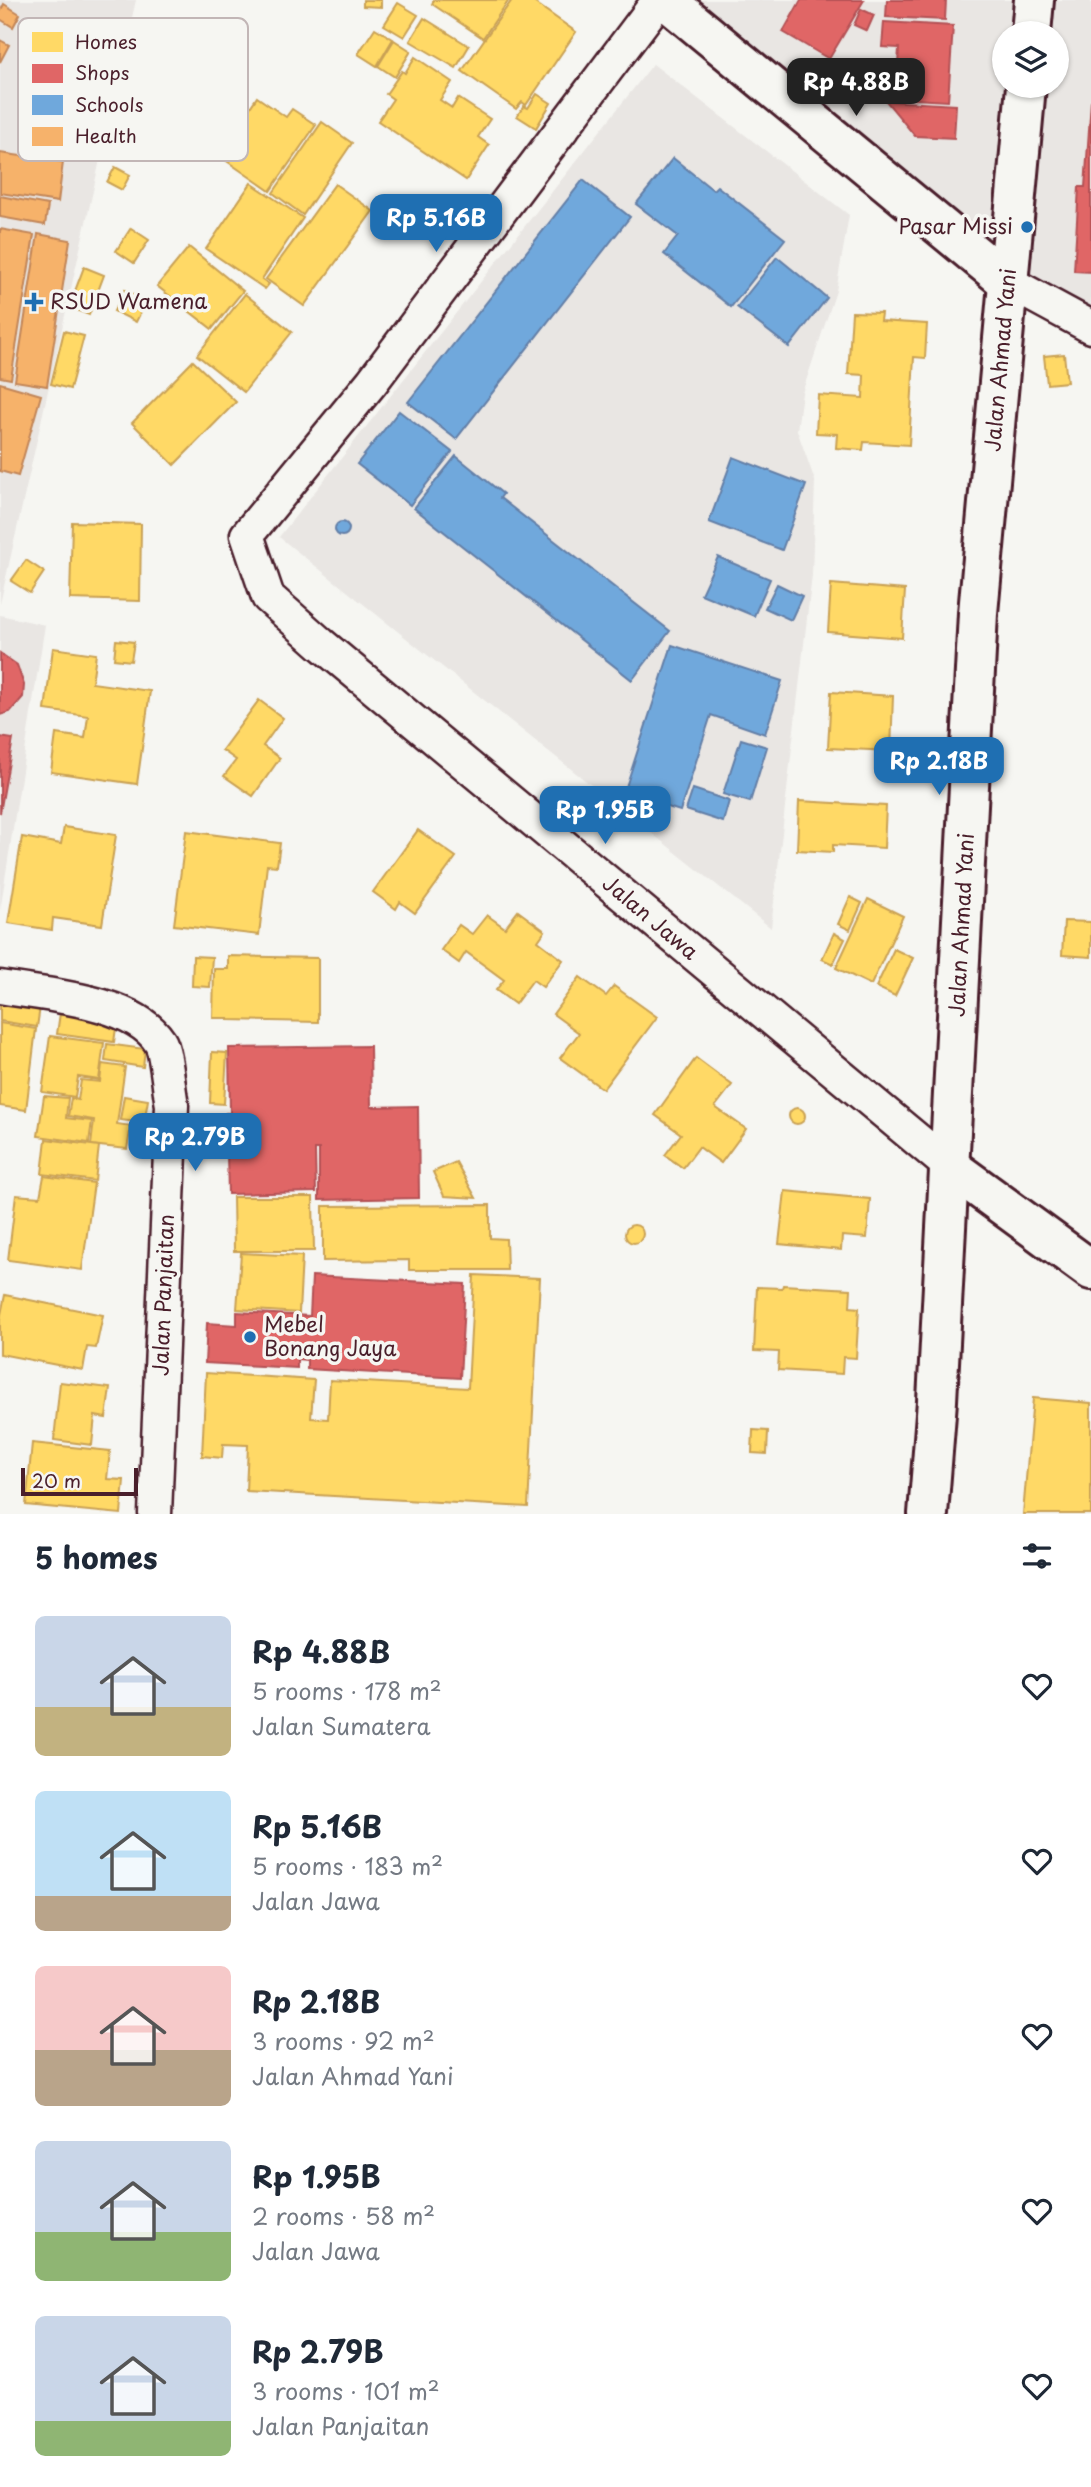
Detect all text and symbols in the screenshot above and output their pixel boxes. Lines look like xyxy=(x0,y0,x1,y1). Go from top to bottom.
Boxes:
legend xyxy=(18,18,248,161)
map controls xyxy=(992,21,1069,98)
button: layers xyxy=(992,21,1069,98)
text: Homes xyxy=(75,27,137,55)
text: Shops xyxy=(75,58,129,86)
pin: Rp 4.88B xyxy=(784,58,928,118)
text: Rp 4.88B xyxy=(803,63,909,98)
text: Schools xyxy=(75,90,143,118)
text: Health xyxy=(75,121,137,149)
pin: Rp 5.16B xyxy=(364,194,508,254)
text: Rp 5.16B xyxy=(386,199,486,234)
place label: Pasar Missi xyxy=(898,209,1013,241)
marker: Pasar Missi xyxy=(1019,219,1035,235)
street label: Jalan Ahmad Yani xyxy=(975,267,1023,453)
place label: RSUD Wamena xyxy=(50,284,207,316)
marker: RSUD Wamena xyxy=(24,292,44,312)
pin: Rp 2.18B xyxy=(867,738,1011,797)
text: Rp 2.18B xyxy=(890,742,988,777)
pin: Rp 1.95B xyxy=(533,786,677,846)
text: Rp 1.95B xyxy=(556,791,654,826)
street label: Jalan Ahmad Yani xyxy=(939,832,981,1018)
street label: Jalan Jawa xyxy=(596,867,707,967)
pin: Rp 2.79B xyxy=(123,1114,267,1173)
text: Rp 2.79B xyxy=(144,1118,246,1153)
street label: Jalan Panjaitan xyxy=(143,1213,181,1376)
place label: Mebel Bonang Jaya xyxy=(264,1307,397,1363)
marker: Mebel Bonang Jaya xyxy=(242,1329,258,1345)
scale bar xyxy=(21,1465,138,1497)
text: 20 m xyxy=(32,1466,81,1494)
text: 5 homes xyxy=(35,1534,158,1579)
icon: filters xyxy=(1018,1537,1056,1575)
text: Rp 4.88B xyxy=(252,1628,390,1673)
icon: home xyxy=(91,1644,175,1728)
icon: heart xyxy=(1018,1667,1056,1705)
text: 5 rooms · 178 m² xyxy=(252,1673,442,1708)
text: Jalan Sumatera xyxy=(252,1708,431,1743)
text: Rp 5.16B xyxy=(252,1803,382,1848)
icon: home xyxy=(91,1819,175,1903)
icon: heart xyxy=(1018,1842,1056,1880)
text: 5 rooms · 183 m² xyxy=(252,1848,443,1883)
text: Jalan Jawa xyxy=(252,1883,380,1918)
text: Rp 2.18B xyxy=(252,1978,380,2023)
icon: home xyxy=(91,1994,175,2078)
icon: heart xyxy=(1018,2017,1056,2055)
text: 3 rooms · 92 m² xyxy=(252,2023,435,2058)
text: Jalan Ahmad Yani xyxy=(252,2058,454,2093)
text: Rp 1.95B xyxy=(252,2153,381,2198)
icon: home xyxy=(91,2169,175,2253)
icon: heart xyxy=(1018,2192,1056,2230)
text: 2 rooms · 58 m² xyxy=(252,2198,435,2233)
text: Jalan Jawa xyxy=(252,2233,380,2268)
text: Rp 2.79B xyxy=(252,2328,384,2373)
icon: home xyxy=(91,2344,175,2428)
icon: heart xyxy=(1018,2367,1056,2405)
text: 3 rooms · 101 m² xyxy=(252,2373,440,2408)
text: Jalan Panjaitan xyxy=(252,2408,429,2443)

